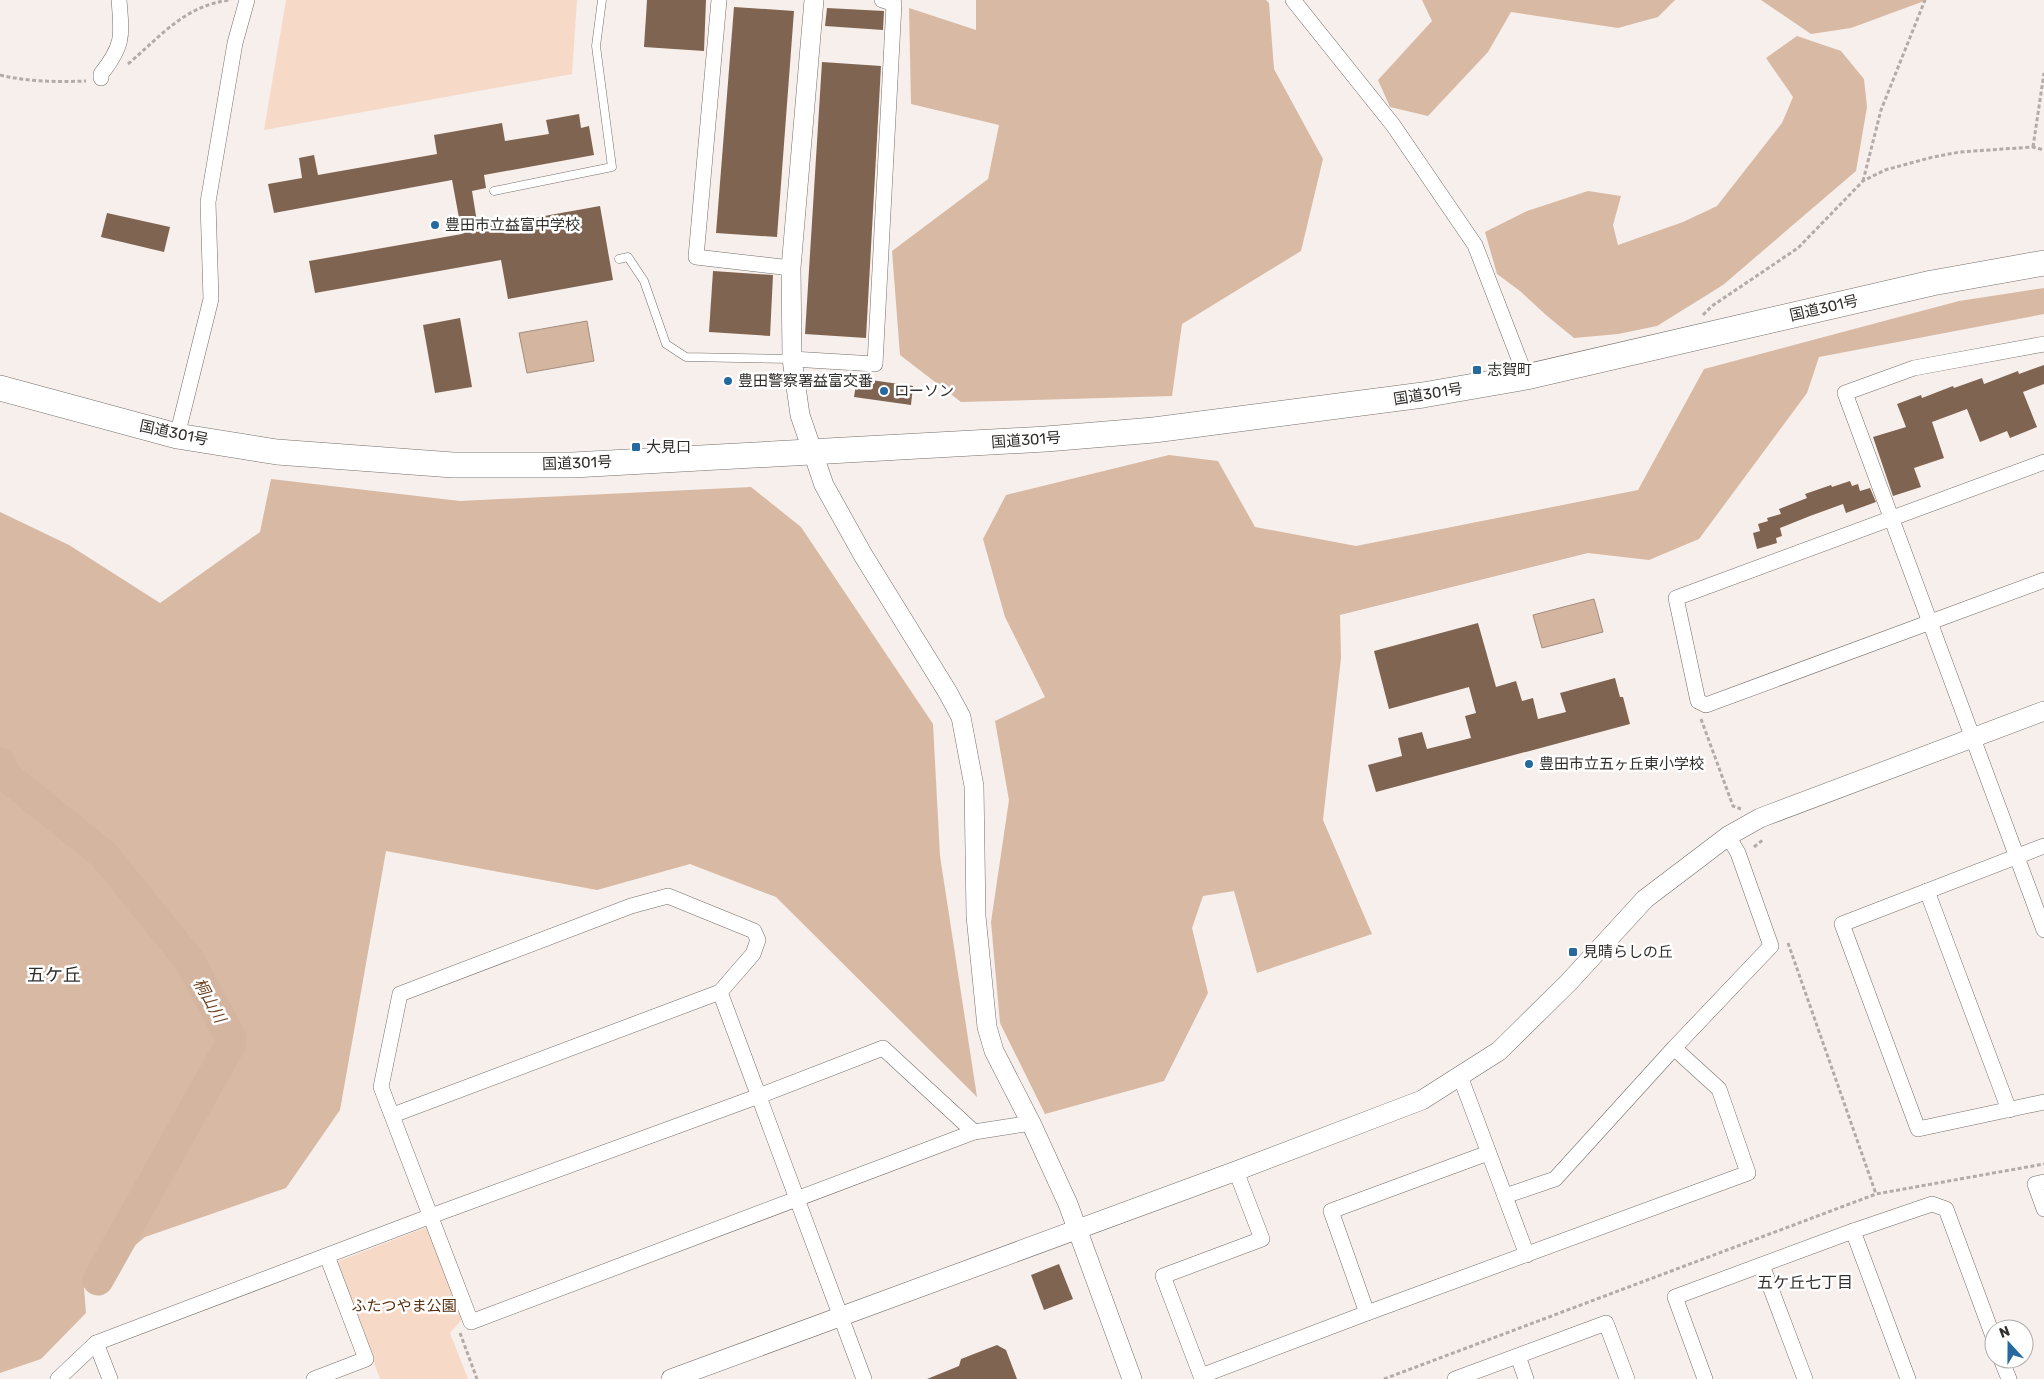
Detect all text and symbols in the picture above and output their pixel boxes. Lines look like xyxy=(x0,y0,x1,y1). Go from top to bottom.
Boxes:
place label: 豊田市立益富中学校 xyxy=(445,216,580,234)
marker: 豊田市立益富中学校 xyxy=(429,219,441,231)
street label: 国道301号 xyxy=(1788,291,1860,325)
place label: 志賀町 xyxy=(1487,361,1532,379)
marker: 志賀町 xyxy=(1471,364,1483,376)
place label: 豊田警察署益富交番 xyxy=(738,372,873,390)
marker: 豊田警察署益富交番 xyxy=(722,375,734,387)
street label: 国道301号 xyxy=(1392,380,1464,408)
place label: ローソン xyxy=(894,382,954,400)
marker: ローソン xyxy=(878,385,890,397)
street label: 国道301号 xyxy=(138,417,210,449)
street label: 国道301号 xyxy=(990,429,1062,451)
place label: 大見口 xyxy=(646,438,691,456)
marker: 大見口 xyxy=(630,441,642,453)
street label: 国道301号 xyxy=(542,453,612,473)
place label: 豊田市立五ヶ丘東小学校 xyxy=(1539,755,1704,773)
marker: 豊田市立五ヶ丘東小学校 xyxy=(1523,758,1535,770)
place label: 見晴らしの丘 xyxy=(1583,943,1673,961)
marker: 見晴らしの丘 xyxy=(1567,946,1579,958)
district label: 五ケ丘 xyxy=(27,964,81,986)
water label: 桐山川 xyxy=(190,975,230,1028)
district label: 五ケ丘七丁目 xyxy=(1757,1273,1853,1292)
park label: ふたつやま公園 xyxy=(351,1297,457,1315)
north arrow xyxy=(1984,1319,2034,1369)
text: N xyxy=(1997,1323,2012,1342)

